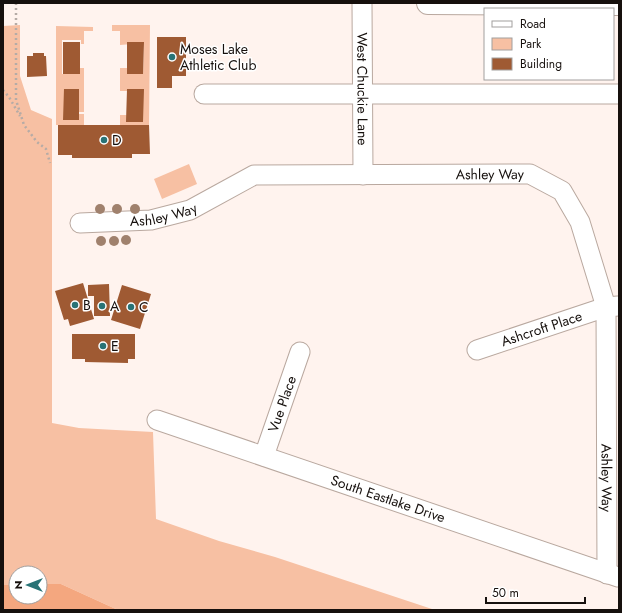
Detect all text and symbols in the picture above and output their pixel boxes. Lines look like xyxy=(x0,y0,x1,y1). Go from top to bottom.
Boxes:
legend xyxy=(484,8,614,80)
text: Road xyxy=(520,15,546,33)
street label: West Chuckie Lane xyxy=(352,32,373,146)
text: Park xyxy=(520,35,542,53)
place label: Moses Lake Athletic Club xyxy=(180,39,256,75)
marker: Moses Lake Athletic Club xyxy=(167,52,177,62)
text: Building xyxy=(520,55,562,73)
place label: D xyxy=(112,130,122,150)
marker: D xyxy=(99,135,109,145)
street label: Ashley Way xyxy=(456,164,525,184)
street label: Ashley Way xyxy=(129,198,201,231)
place label: B xyxy=(83,295,91,315)
place label: A xyxy=(110,296,120,316)
place label: C xyxy=(139,297,149,317)
marker: B xyxy=(70,300,80,310)
marker: A xyxy=(97,301,107,311)
marker: C xyxy=(126,302,136,312)
street label: Ashcroft Place xyxy=(498,306,585,351)
place label: E xyxy=(111,336,119,356)
marker: E xyxy=(98,341,108,351)
street label: Vue Place xyxy=(263,373,301,435)
street label: Ashley Way xyxy=(597,444,617,513)
street label: South Eastlake Drive xyxy=(328,470,448,527)
north arrow xyxy=(8,565,48,605)
scale bar xyxy=(486,579,585,605)
text: N xyxy=(10,581,26,589)
text: 50 m xyxy=(492,584,519,602)

